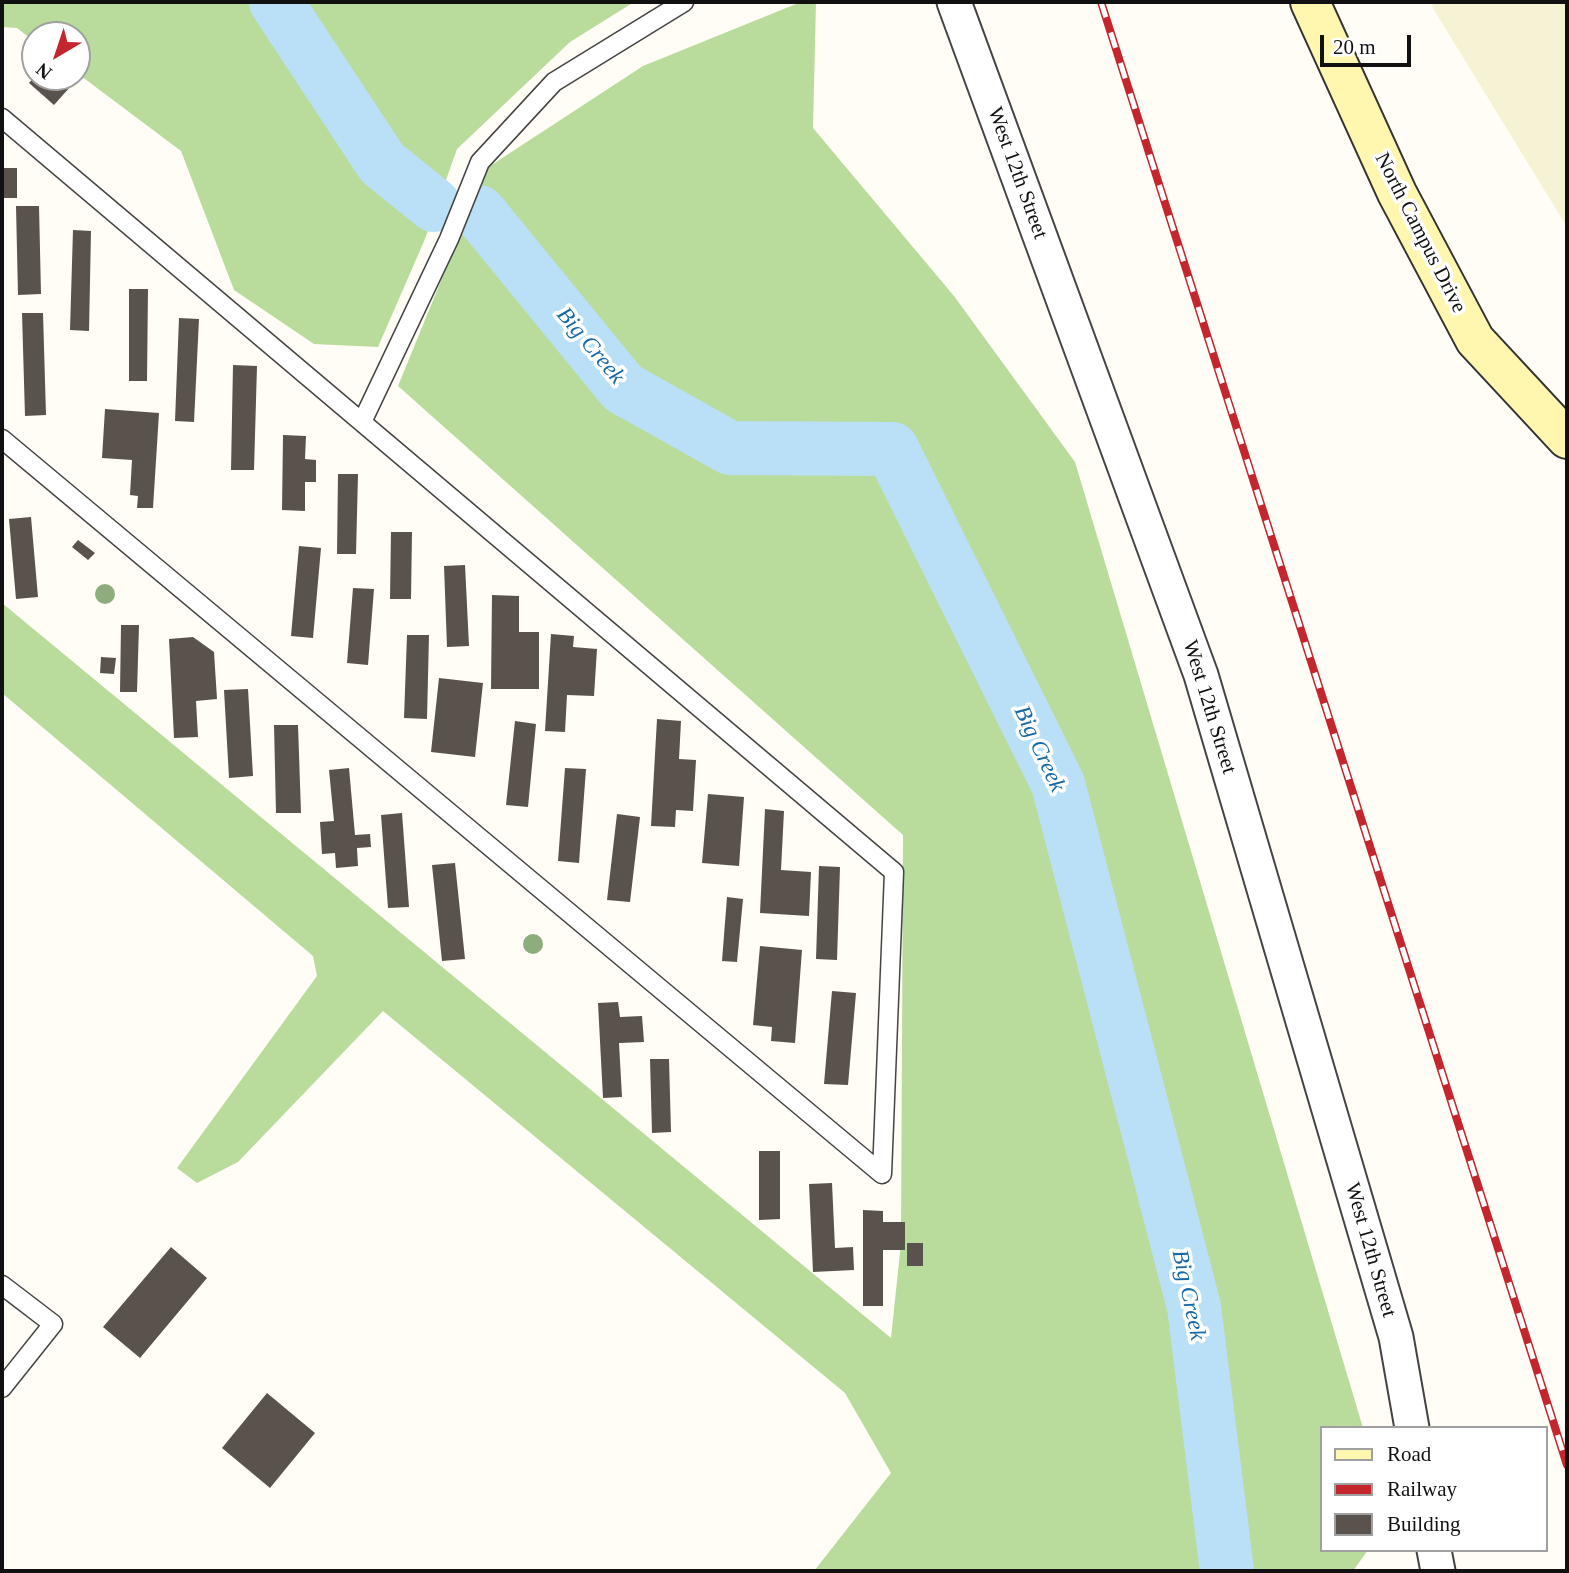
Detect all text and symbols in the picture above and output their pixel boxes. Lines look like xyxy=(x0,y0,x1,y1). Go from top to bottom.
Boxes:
north arrow xyxy=(21,21,91,91)
scale bar xyxy=(1324,21,1415,65)
text: 20 m xyxy=(1333,35,1376,59)
text: N xyxy=(32,59,56,84)
street label: West 12th Street xyxy=(982,104,1052,242)
street label: North Campus Drive xyxy=(1369,149,1471,317)
water label: Big Creek xyxy=(550,302,630,390)
street label: West 12th Street xyxy=(1177,637,1241,777)
water label: Big Creek xyxy=(1007,702,1071,796)
street label: West 12th Street xyxy=(1339,1180,1401,1320)
water label: Big Creek xyxy=(1165,1247,1211,1343)
legend xyxy=(1320,1426,1548,1552)
text: Road xyxy=(1387,1442,1431,1466)
text: Railway xyxy=(1387,1477,1457,1501)
text: Building xyxy=(1387,1512,1461,1536)

